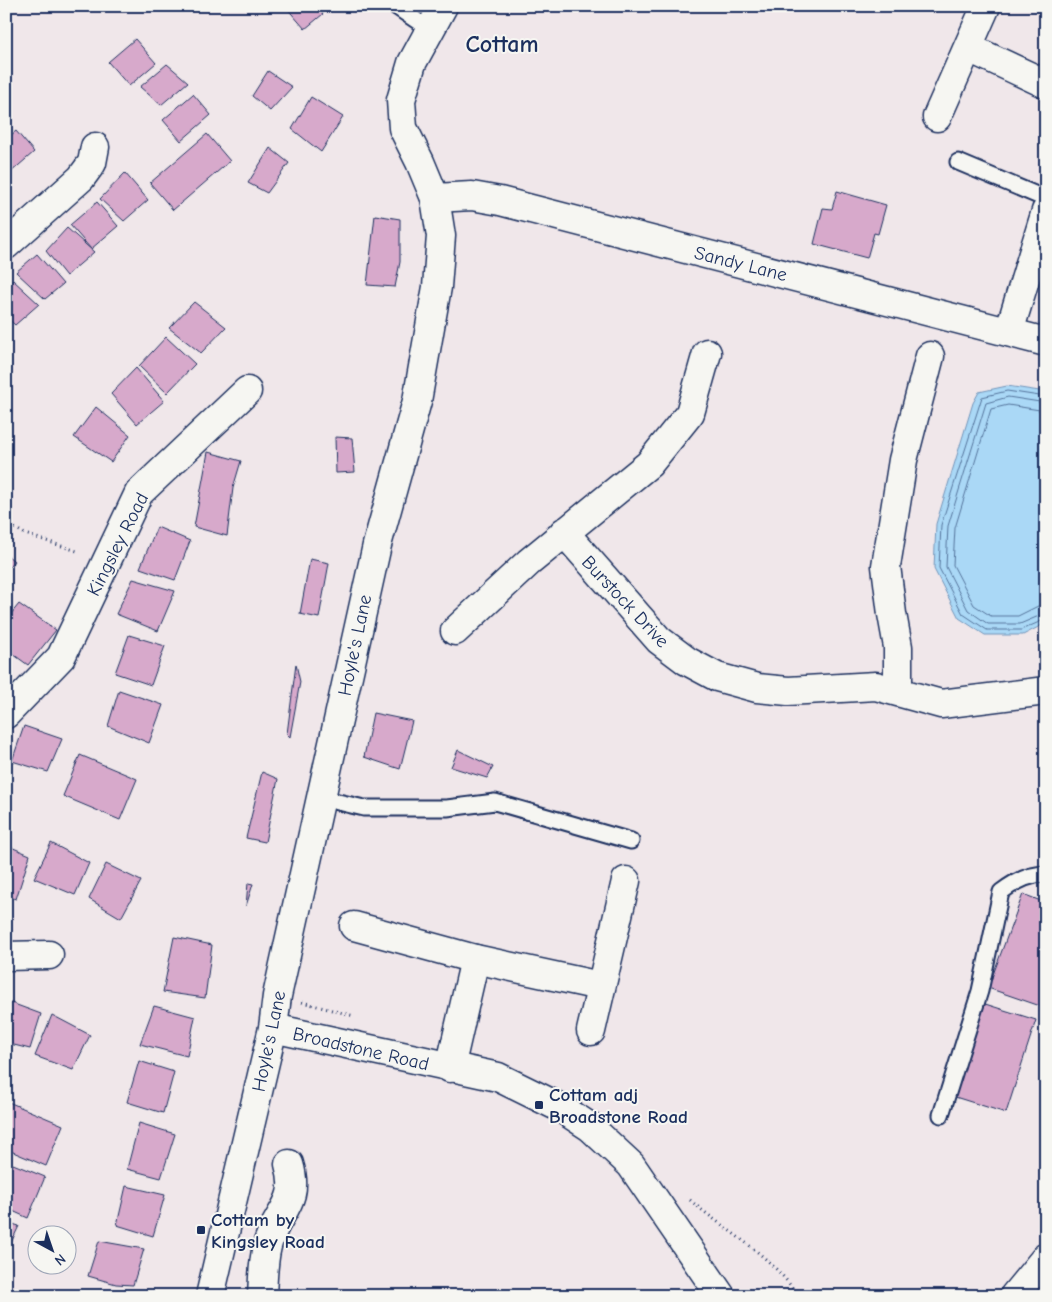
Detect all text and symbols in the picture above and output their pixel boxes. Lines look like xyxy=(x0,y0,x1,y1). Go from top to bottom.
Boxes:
district label: Cottam xyxy=(465,30,539,58)
street label: Sandy Lane xyxy=(692,242,789,286)
street label: Kingsley Road xyxy=(82,489,153,600)
street label: Burstock Drive xyxy=(577,551,673,652)
street label: Hoyle's Lane xyxy=(334,593,376,698)
street label: Hoyle's Lane xyxy=(248,989,290,1094)
street label: Broadstone Road xyxy=(290,1023,431,1075)
place label: Cottam adj Broadstone Road xyxy=(549,1084,688,1128)
marker: Cottam adj Broadstone Road xyxy=(533,1099,545,1111)
place label: Cottam by Kingsley Road xyxy=(211,1209,325,1253)
north arrow xyxy=(28,1224,78,1274)
marker: Cottam by Kingsley Road xyxy=(195,1224,207,1236)
text: N xyxy=(51,1250,69,1269)

